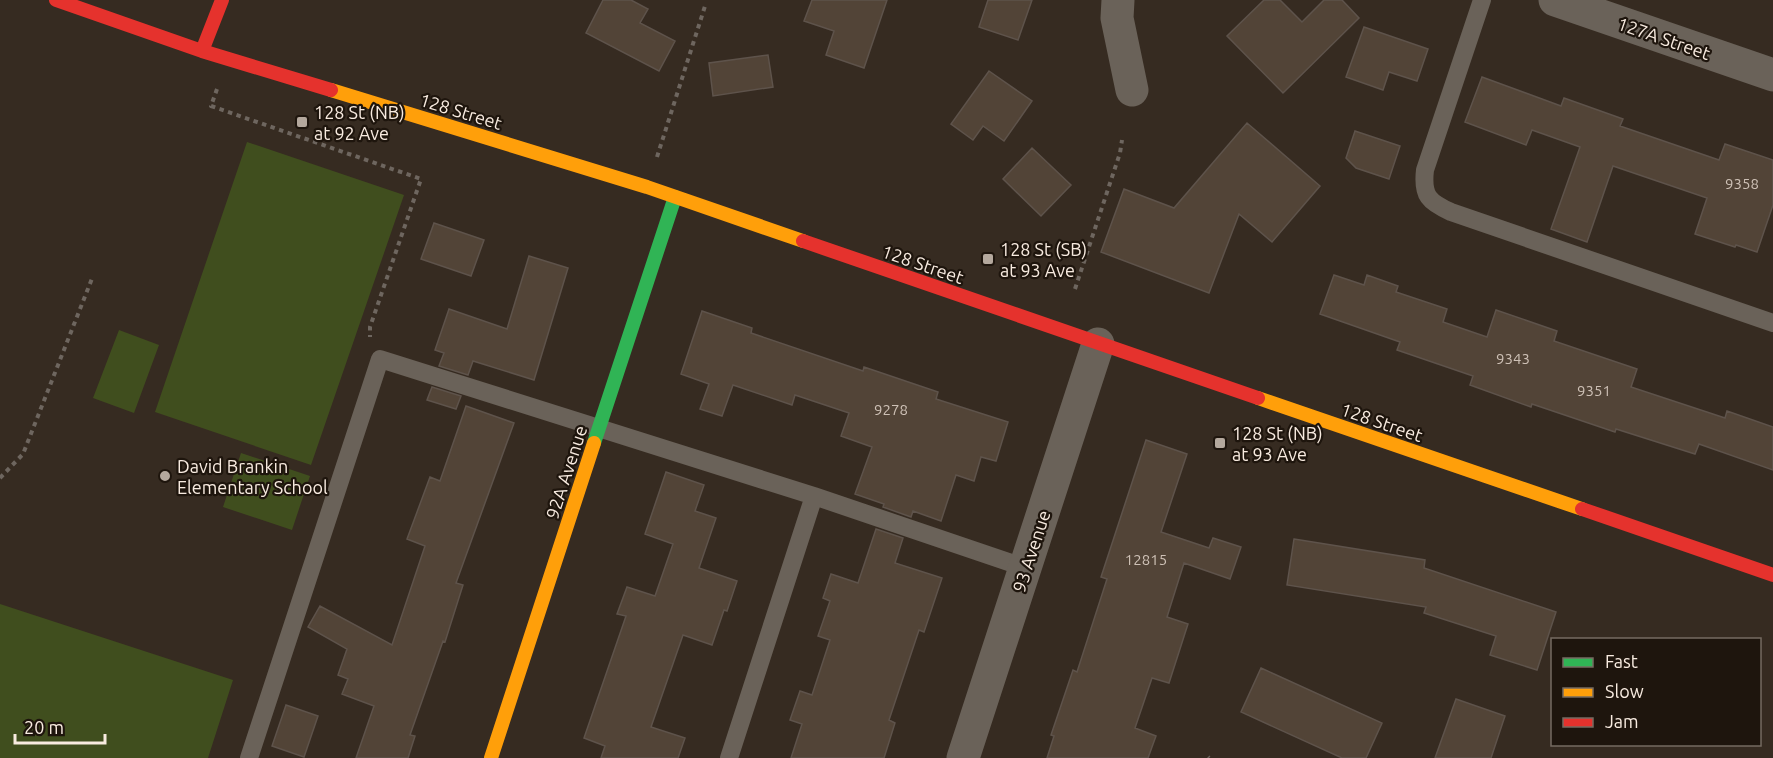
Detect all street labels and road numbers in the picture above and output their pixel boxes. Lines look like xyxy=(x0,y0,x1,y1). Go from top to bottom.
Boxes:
street label: 127A Street xyxy=(1615,13,1713,63)
street label: 128 Street xyxy=(418,89,504,133)
street label: 128 Street xyxy=(880,241,966,287)
street label: 128 Street xyxy=(1339,399,1425,445)
street label: 92A Avenue xyxy=(542,423,590,521)
street label: 93 Avenue xyxy=(1008,507,1054,595)

